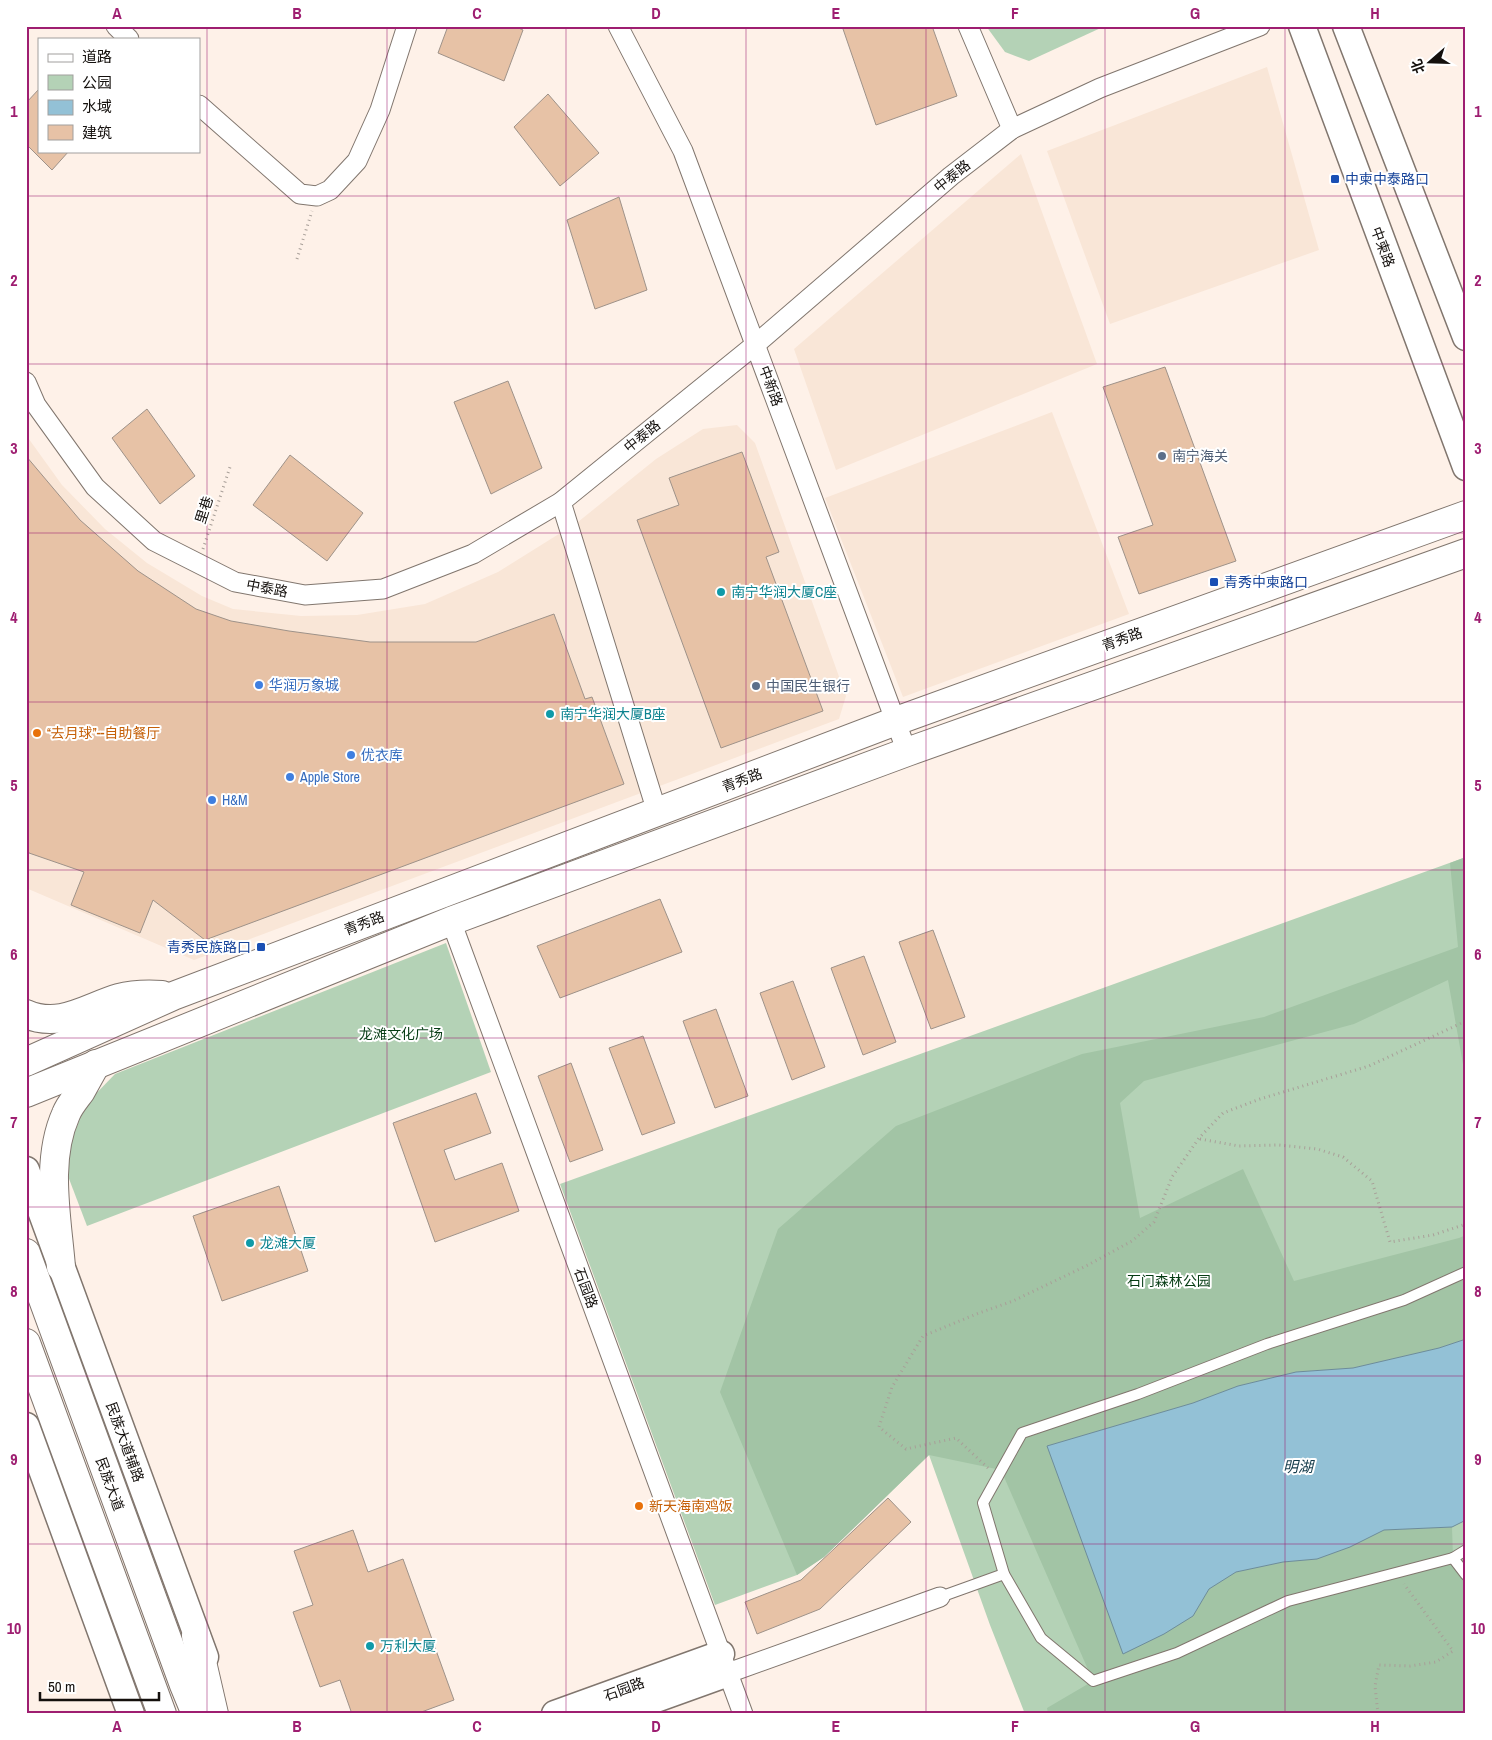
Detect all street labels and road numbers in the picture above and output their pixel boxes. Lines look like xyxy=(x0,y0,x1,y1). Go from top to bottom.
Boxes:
street label: 中泰路 xyxy=(930,156,974,196)
street label: 中柬路 xyxy=(1367,224,1399,270)
street label: 中新路 xyxy=(755,363,787,409)
street label: 中泰路 xyxy=(620,416,664,456)
street label: 里巷 xyxy=(191,494,217,526)
street label: 中泰路 xyxy=(245,575,289,601)
street label: 青秀路 xyxy=(1099,623,1145,655)
street label: 青秀路 xyxy=(719,764,765,796)
street label: 青秀路 xyxy=(341,907,387,939)
street label: 石园路 xyxy=(570,1265,602,1311)
street label: 民族大道辅路 xyxy=(103,1400,147,1484)
street label: 民族大道 xyxy=(93,1455,127,1513)
street label: 石园路 xyxy=(601,1673,647,1705)

